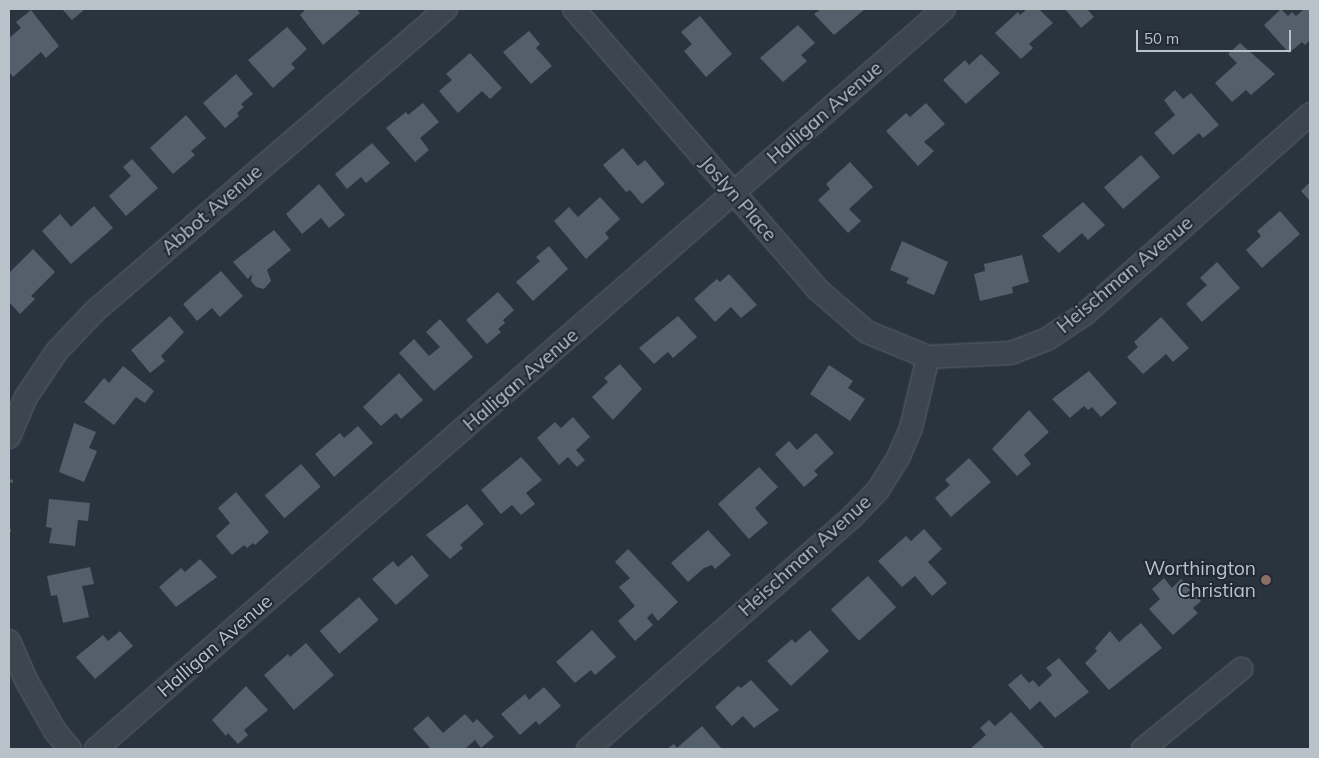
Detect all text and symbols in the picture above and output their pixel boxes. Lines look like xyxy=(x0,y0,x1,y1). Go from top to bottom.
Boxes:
scale bar xyxy=(1139,20,1294,52)
text: 50 m xyxy=(1144,29,1179,48)
street label: Halligan Avenue xyxy=(763,57,887,169)
street label: Joslyn Place xyxy=(695,152,781,246)
street label: Abbot Avenue xyxy=(157,160,267,260)
street label: Heischman Avenue xyxy=(1053,212,1197,338)
street label: Halligan Avenue xyxy=(459,324,583,436)
street label: Heischman Avenue xyxy=(734,491,876,621)
place label: Worthington Christian xyxy=(1144,558,1256,602)
marker: Worthington Christian xyxy=(1260,574,1272,586)
street label: Halligan Avenue xyxy=(153,590,277,702)

